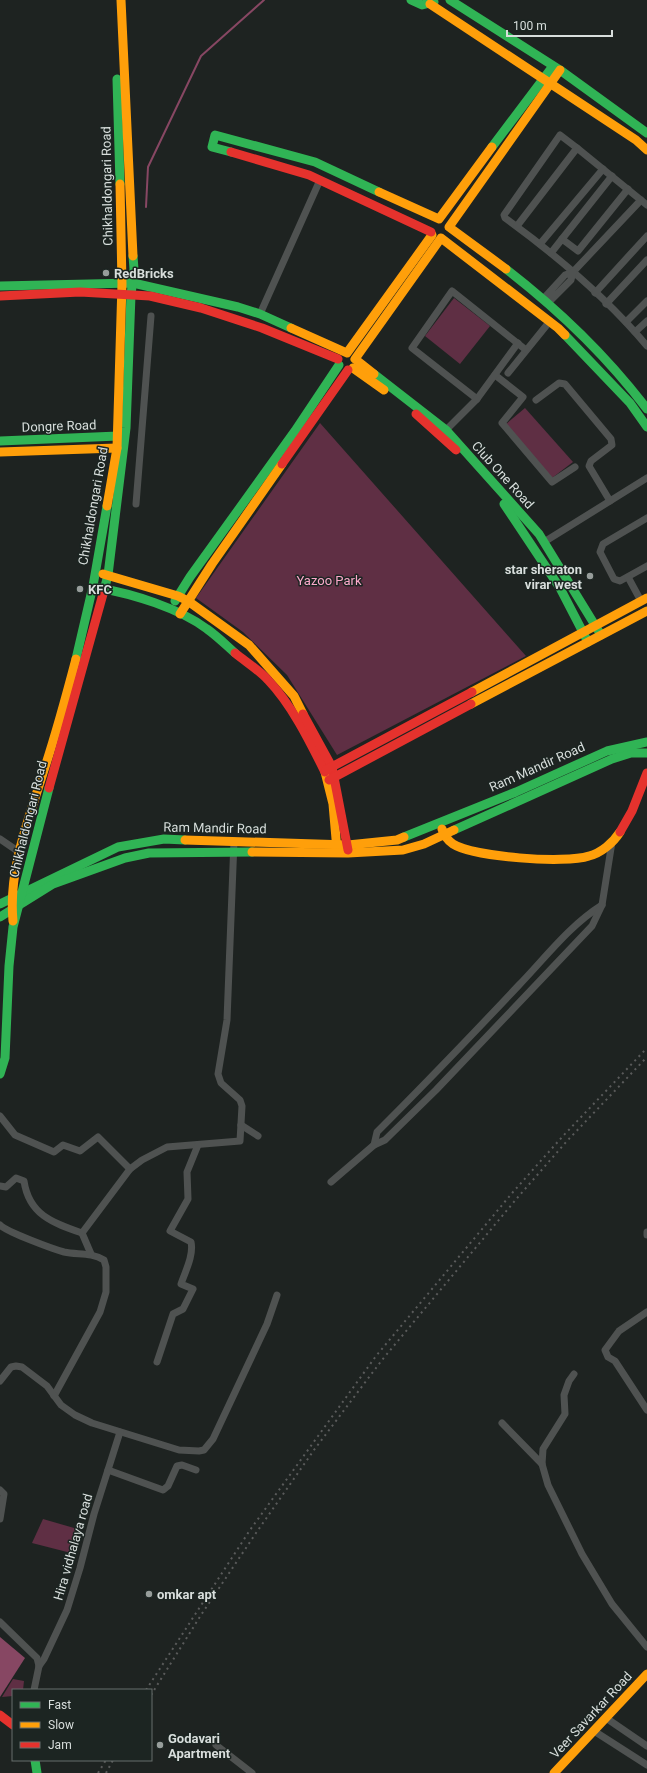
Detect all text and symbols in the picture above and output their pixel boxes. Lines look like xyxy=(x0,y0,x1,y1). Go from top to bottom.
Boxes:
scale bar xyxy=(507,12,612,38)
text: 100 m xyxy=(513,19,547,33)
street label: Chikhaldongari Road xyxy=(98,126,116,246)
place label: RedBricks xyxy=(114,266,174,281)
marker: RedBricks xyxy=(101,268,111,278)
street label: Dongre Road xyxy=(21,417,97,435)
street label: Club One Road xyxy=(469,438,537,512)
street label: Chikhaldongari Road xyxy=(75,446,111,566)
place label: star sheraton virar west xyxy=(505,562,583,592)
marker: star sheraton virar west xyxy=(585,571,595,581)
park label: Yazoo Park xyxy=(296,573,362,588)
place label: KFC xyxy=(88,582,112,597)
marker: KFC xyxy=(75,584,85,594)
street label: Ram Mandir Road xyxy=(487,739,587,795)
street label: Chikhaldongari Road xyxy=(6,759,50,879)
street label: Ram Mandir Road xyxy=(163,820,267,836)
street label: Hira vidhalaya road xyxy=(51,1492,95,1602)
place label: omkar apt xyxy=(157,1587,217,1602)
marker: omkar apt xyxy=(144,1589,154,1599)
street label: Veer Savarkar Road xyxy=(547,1669,635,1761)
legend xyxy=(12,1689,152,1761)
text: Fast xyxy=(48,1698,71,1712)
text: Slow xyxy=(48,1718,74,1732)
place label: Godavari Apartment xyxy=(168,1731,231,1761)
text: Jam xyxy=(48,1738,72,1752)
marker: Godavari Apartment xyxy=(155,1740,165,1750)

